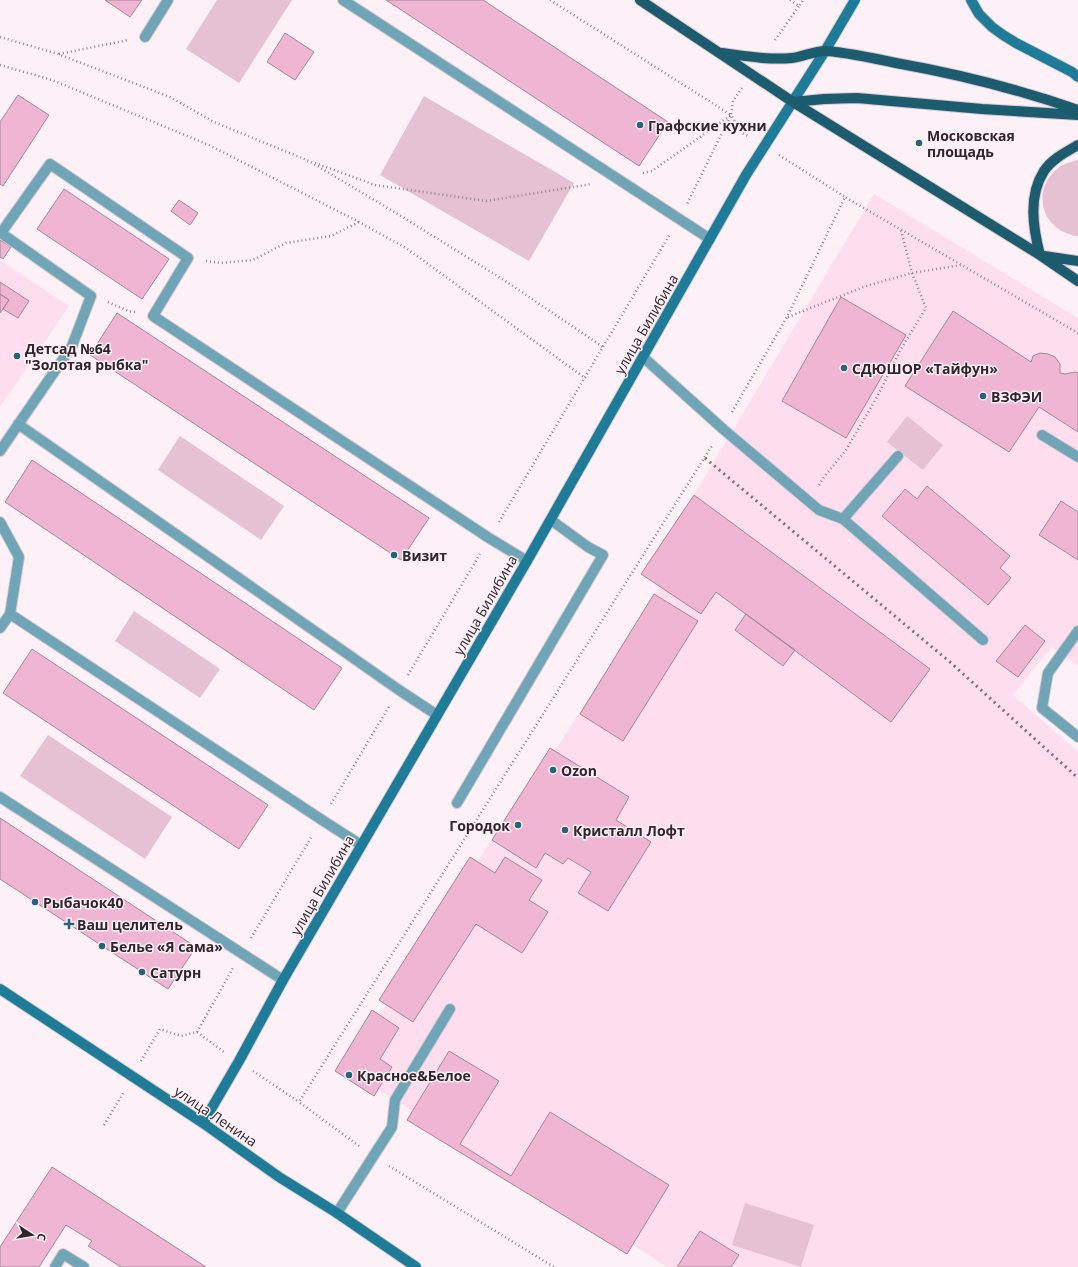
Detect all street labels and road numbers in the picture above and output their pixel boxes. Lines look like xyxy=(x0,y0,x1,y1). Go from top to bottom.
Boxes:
street label: улица Билибина xyxy=(610,271,682,377)
street label: улица Билибина xyxy=(449,552,521,658)
street label: улица Билибина xyxy=(286,832,358,938)
street label: улица Ленина xyxy=(171,1081,261,1151)

